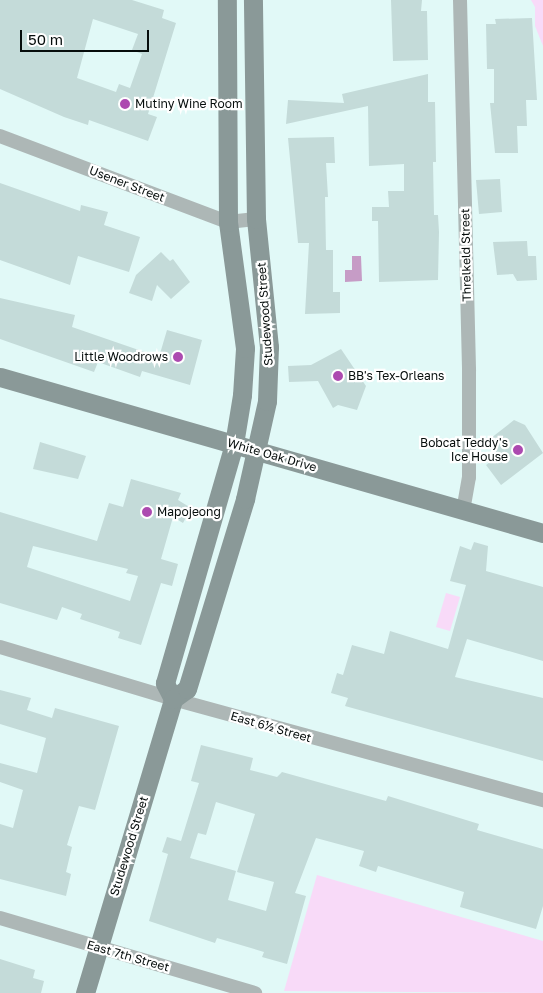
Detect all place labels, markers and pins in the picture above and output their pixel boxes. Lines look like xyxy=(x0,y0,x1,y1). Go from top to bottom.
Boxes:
place label: Mutiny Wine Room xyxy=(135,97,243,111)
marker: Mutiny Wine Room xyxy=(119,98,131,110)
place label: Little Woodrows xyxy=(74,350,168,364)
marker: Little Woodrows xyxy=(172,351,184,363)
place label: BB's Tex-Orleans xyxy=(348,369,444,383)
marker: BB's Tex-Orleans xyxy=(332,370,344,382)
place label: Bobcat Teddy's Ice House xyxy=(420,436,508,464)
marker: Bobcat Teddy's Ice House xyxy=(512,444,524,456)
place label: Mapojeong xyxy=(157,505,221,519)
marker: Mapojeong xyxy=(141,506,153,518)

